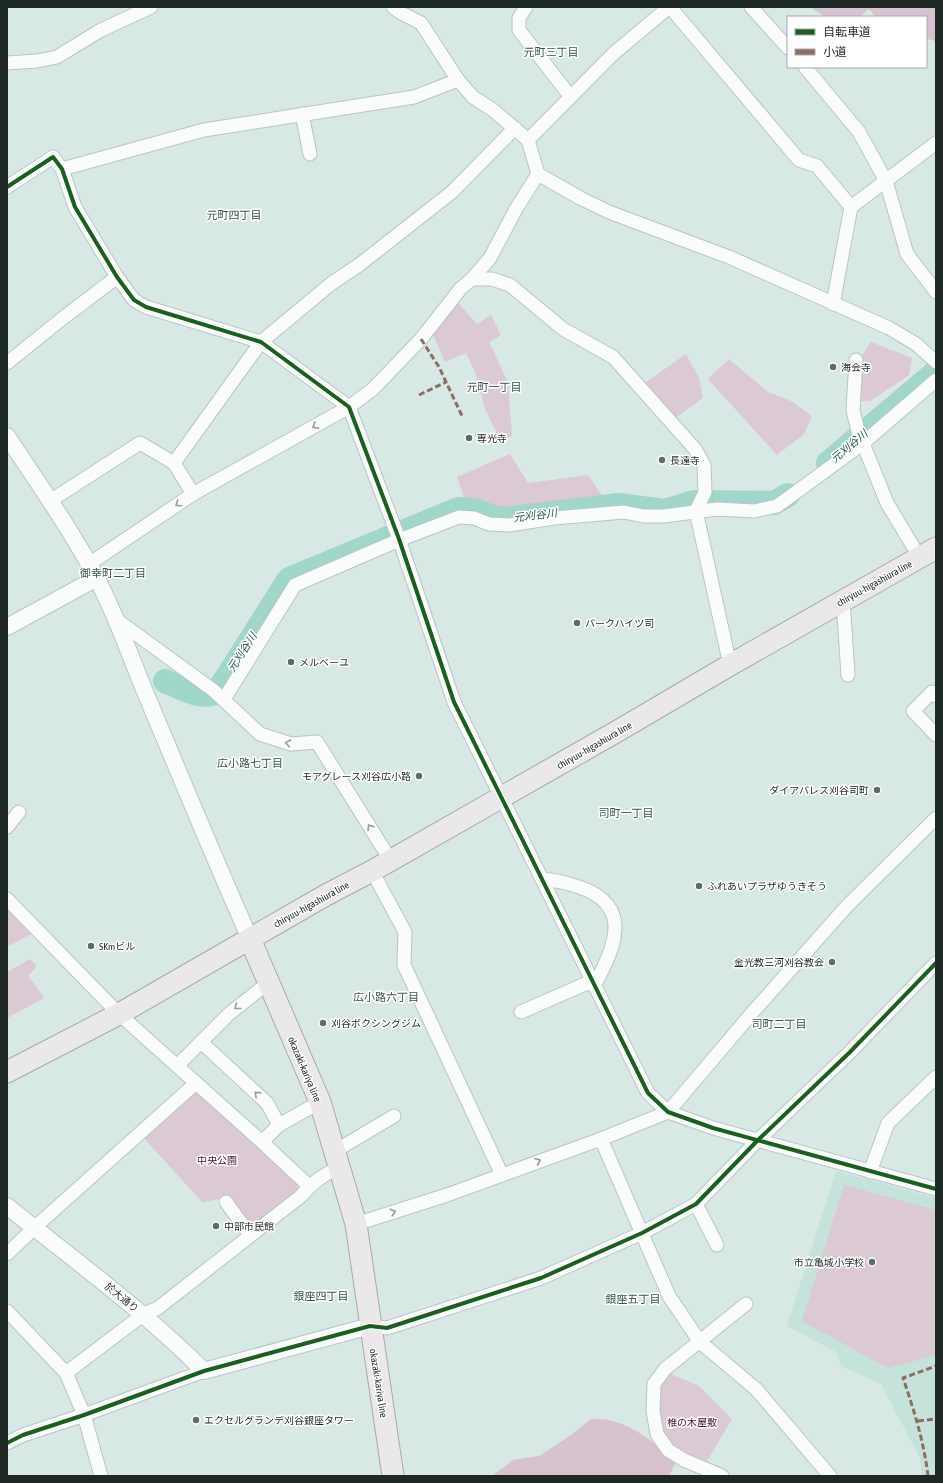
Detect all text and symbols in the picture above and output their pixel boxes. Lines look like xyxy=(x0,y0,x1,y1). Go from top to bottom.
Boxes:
legend xyxy=(787,16,927,68)
text: 自転車道 xyxy=(823,25,871,39)
text: 小道 xyxy=(823,45,847,59)
district label: 元町三丁目 xyxy=(524,46,579,58)
district label: 元町四丁目 xyxy=(207,209,262,221)
marker: 海会寺 xyxy=(828,362,838,372)
place label: 海会寺 xyxy=(841,362,871,373)
district label: 元町一丁目 xyxy=(467,381,522,393)
one-way arrow xyxy=(312,422,319,429)
water label: 元刈谷川 xyxy=(828,427,870,465)
marker: 専光寺 xyxy=(464,433,474,443)
place label: 専光寺 xyxy=(477,433,507,444)
marker: 長遠寺 xyxy=(657,455,667,465)
place label: 長遠寺 xyxy=(670,455,700,466)
one-way arrow xyxy=(175,499,182,506)
water label: 元刈谷川 xyxy=(512,506,559,524)
street label: chiryuu-higashiura line xyxy=(835,558,914,609)
district label: 御幸町二丁目 xyxy=(79,567,146,579)
marker: パークハイツ司 xyxy=(572,618,582,628)
place label: パークハイツ司 xyxy=(585,618,654,629)
water label: 元刈谷川 xyxy=(225,629,260,674)
marker: メルベーユ xyxy=(286,657,296,667)
place label: メルベーユ xyxy=(299,657,349,668)
street label: chiryuu-higashiura line xyxy=(555,719,634,771)
one-way arrow xyxy=(284,739,291,747)
district label: 広小路七丁目 xyxy=(217,757,283,769)
place label: モアグレース刈谷広小路 xyxy=(302,771,411,782)
marker: モアグレース刈谷広小路 xyxy=(414,771,424,781)
place label: ダイアパレス刈谷司町 xyxy=(769,785,869,796)
marker: ダイアパレス刈谷司町 xyxy=(872,785,882,795)
district label: 司町一丁目 xyxy=(599,807,654,819)
one-way arrow xyxy=(368,825,375,832)
street label: chiryuu-higashiura line xyxy=(272,879,351,930)
marker: ふれあいプラザゆうきそう xyxy=(694,881,704,891)
place label: ふれあいプラザゆうきそう xyxy=(707,881,827,892)
marker: SKmビル xyxy=(86,941,96,951)
place label: SKmビル xyxy=(99,941,135,952)
place label: 金光教三河刈谷教会 xyxy=(734,957,824,968)
marker: 金光教三河刈谷教会 xyxy=(827,957,837,967)
district label: 広小路六丁目 xyxy=(353,991,419,1003)
one-way arrow xyxy=(235,1002,242,1009)
marker: 刈谷ボクシングジム xyxy=(318,1018,328,1028)
place label: 刈谷ボクシングジム xyxy=(331,1018,421,1029)
district label: 司町二丁目 xyxy=(752,1018,807,1030)
street label: okazaki-kariya line xyxy=(286,1035,323,1104)
one-way arrow xyxy=(254,1091,261,1098)
park label: 中央公園 xyxy=(197,1155,237,1166)
one-way arrow xyxy=(535,1158,542,1166)
one-way arrow xyxy=(389,1208,396,1217)
marker: 中部市民館 xyxy=(211,1221,221,1231)
place label: 中部市民館 xyxy=(224,1221,274,1232)
place label: 市立亀城小学校 xyxy=(794,1257,864,1268)
marker: 市立亀城小学校 xyxy=(867,1257,877,1267)
street label: 於大通り xyxy=(103,1281,141,1314)
district label: 銀座四丁目 xyxy=(294,1290,349,1302)
district label: 銀座五丁目 xyxy=(606,1293,661,1305)
street label: okazaki-kariya line xyxy=(368,1348,389,1419)
marker: エクセルグランデ刈谷銀座タワー xyxy=(191,1415,201,1425)
place label: エクセルグランデ刈谷銀座タワー xyxy=(204,1415,354,1426)
park label: 椎の木屋敷 xyxy=(667,1417,717,1428)

